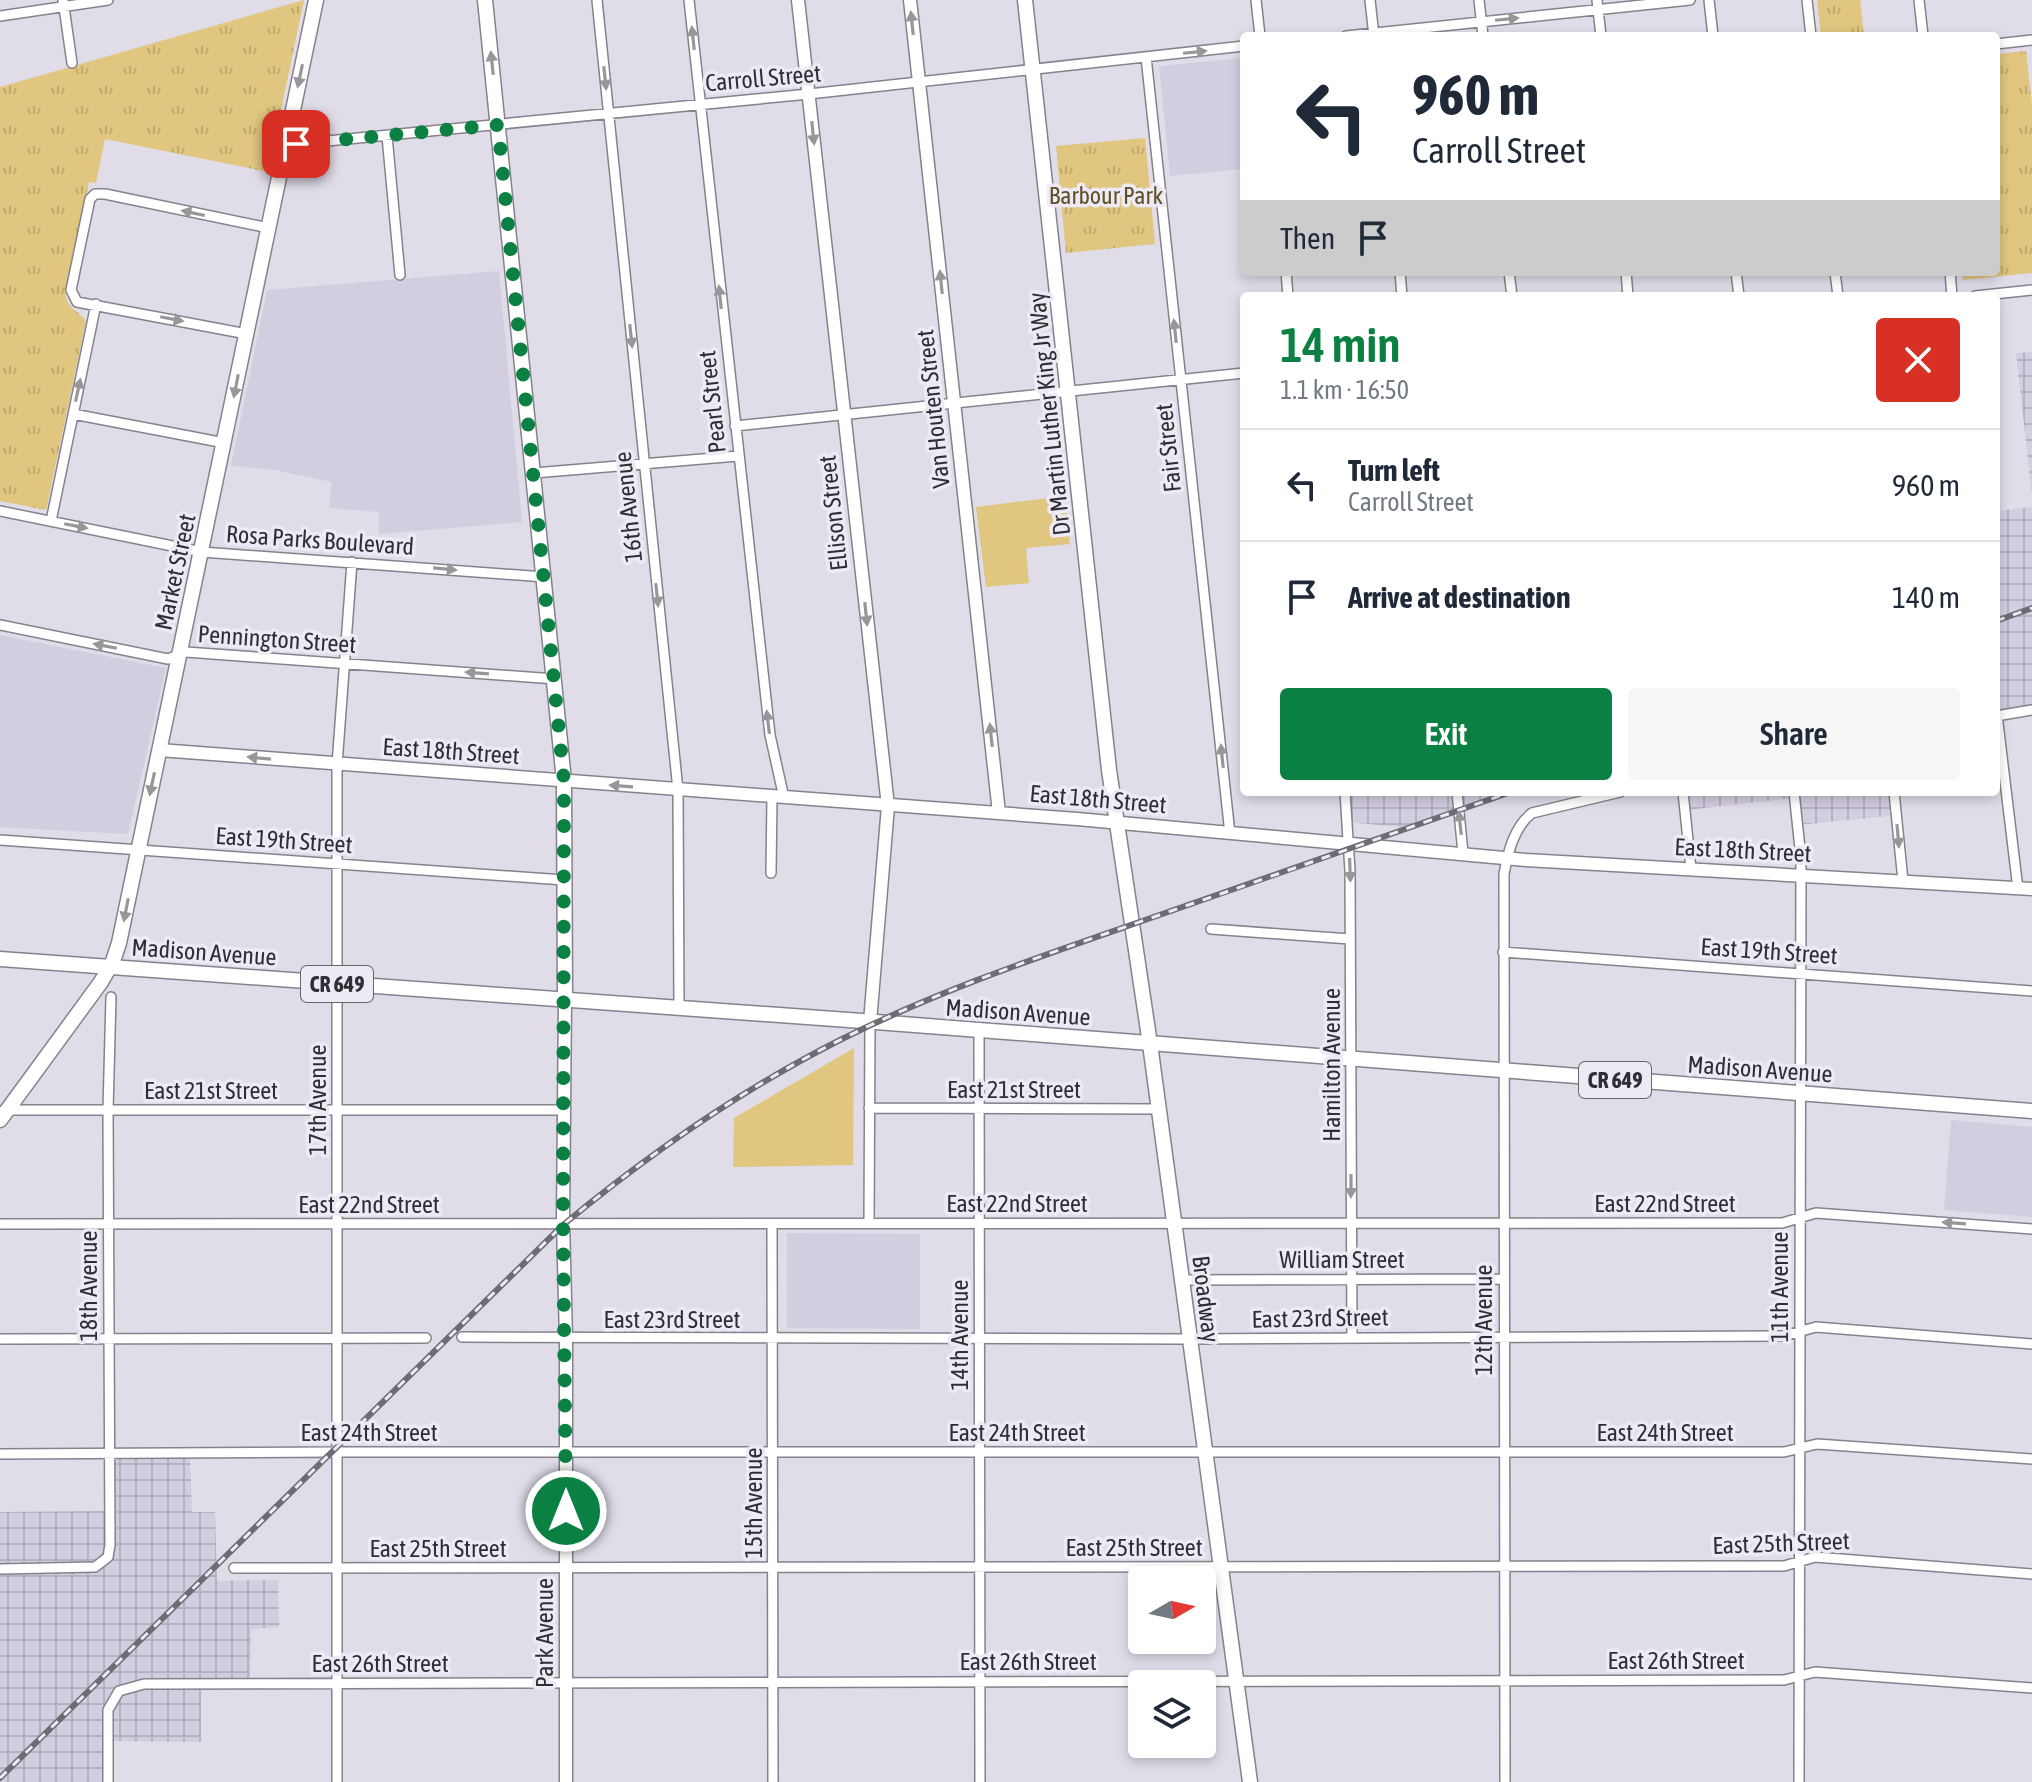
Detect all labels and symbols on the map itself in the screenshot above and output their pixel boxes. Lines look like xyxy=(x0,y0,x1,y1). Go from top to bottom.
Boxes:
one-way arrow xyxy=(906,11,919,36)
one-way arrow xyxy=(1495,12,1520,25)
one-way arrow xyxy=(686,25,699,50)
one-way arrow xyxy=(1183,45,1208,58)
one-way arrow xyxy=(486,50,499,75)
street label: Carroll Street xyxy=(704,59,822,97)
one-way arrow xyxy=(294,64,306,89)
one-way arrow xyxy=(599,65,612,90)
pin xyxy=(262,110,330,178)
one-way arrow xyxy=(807,121,820,146)
park label: Barbour Park xyxy=(1049,182,1164,209)
one-way arrow xyxy=(180,206,205,218)
one-way arrow xyxy=(934,269,947,294)
one-way arrow xyxy=(714,284,727,309)
street label: Dr Martin Luther King Jr Way xyxy=(1023,291,1075,537)
one-way arrow xyxy=(159,313,184,326)
one-way arrow xyxy=(1169,318,1182,343)
one-way arrow xyxy=(624,324,637,349)
street label: Van Houten Street xyxy=(911,328,955,490)
street label: Pearl Street xyxy=(693,349,731,455)
one-way arrow xyxy=(229,374,242,399)
one-way arrow xyxy=(72,377,85,402)
street label: Fair Street xyxy=(1150,402,1186,494)
street label: 16th Avenue xyxy=(609,450,647,564)
street label: Ellison Street xyxy=(814,454,852,572)
street label: Market Street xyxy=(150,511,201,633)
one-way arrow xyxy=(64,520,89,533)
street label: Rosa Parks Boulevard xyxy=(225,520,415,560)
one-way arrow xyxy=(433,563,458,576)
one-way arrow xyxy=(650,583,663,608)
one-way arrow xyxy=(860,602,873,627)
street label: Pennington Street xyxy=(197,620,357,658)
one-way arrow xyxy=(93,639,118,652)
one-way arrow xyxy=(464,666,489,679)
one-way arrow xyxy=(761,709,774,734)
one-way arrow xyxy=(984,722,997,747)
street label: East 18th Street xyxy=(382,733,520,769)
one-way arrow xyxy=(1215,743,1228,768)
one-way arrow xyxy=(246,752,271,765)
one-way arrow xyxy=(145,772,158,797)
one-way arrow xyxy=(608,779,633,792)
street label: East 18th Street xyxy=(1029,780,1168,818)
one-way arrow xyxy=(1453,810,1466,835)
street label: East 19th Street xyxy=(215,822,353,858)
one-way arrow xyxy=(1892,824,1905,849)
street label: East 18th Street xyxy=(1674,833,1812,867)
one-way arrow xyxy=(1343,858,1356,883)
one-way arrow xyxy=(119,897,132,922)
street label: Madison Avenue xyxy=(131,933,277,971)
street label: East 19th Street xyxy=(1700,933,1838,969)
road number: CR 649 xyxy=(301,966,373,1002)
street label: Hamilton Avenue xyxy=(1318,988,1345,1142)
street label: Madison Avenue xyxy=(945,993,1091,1031)
street label: 17th Avenue xyxy=(304,1045,331,1155)
street label: Madison Avenue xyxy=(1687,1050,1833,1088)
road number: CR 649 xyxy=(1579,1062,1651,1098)
street label: East 21st Street xyxy=(947,1076,1081,1103)
street label: East 21st Street xyxy=(144,1077,278,1104)
one-way arrow xyxy=(1345,1174,1358,1199)
street label: East 22nd Street xyxy=(946,1190,1088,1217)
street label: East 22nd Street xyxy=(1594,1190,1736,1217)
street label: East 22nd Street xyxy=(298,1191,440,1218)
one-way arrow xyxy=(1941,1216,1966,1229)
street label: 18th Avenue xyxy=(75,1231,102,1341)
street label: 11th Avenue xyxy=(1766,1232,1793,1342)
street label: William Street xyxy=(1279,1246,1405,1273)
street label: Broadway xyxy=(1187,1254,1225,1344)
street label: 12th Avenue xyxy=(1470,1265,1497,1375)
street label: 14th Avenue xyxy=(946,1280,973,1390)
street label: East 23rd Street xyxy=(1251,1303,1389,1333)
street label: East 23rd Street xyxy=(603,1306,741,1333)
street label: East 24th Street xyxy=(300,1419,438,1446)
street label: East 24th Street xyxy=(948,1419,1086,1446)
street label: East 24th Street xyxy=(1596,1419,1734,1446)
street label: 15th Avenue xyxy=(740,1448,767,1558)
position arrow xyxy=(524,1469,608,1553)
street label: East 25th Street xyxy=(1712,1527,1850,1559)
street label: East 25th Street xyxy=(1065,1534,1203,1561)
street label: East 25th Street xyxy=(369,1535,507,1562)
north arrow xyxy=(1128,1566,1216,1654)
street label: Park Avenue xyxy=(531,1578,558,1688)
street label: East 26th Street xyxy=(1607,1647,1745,1674)
street label: East 26th Street xyxy=(959,1648,1097,1675)
street label: East 26th Street xyxy=(311,1650,449,1677)

